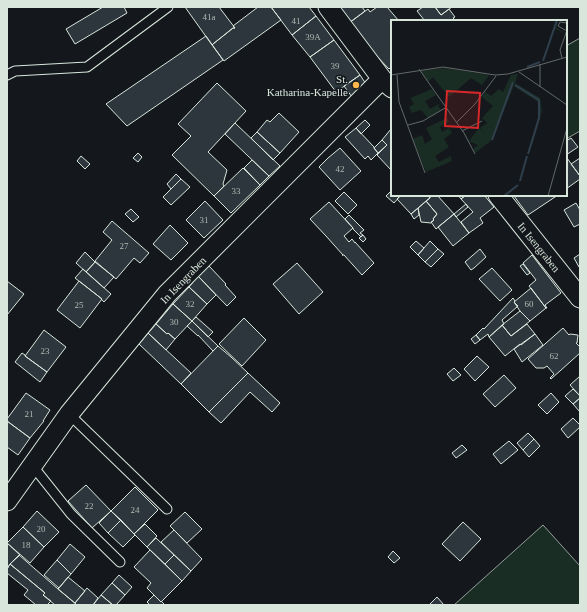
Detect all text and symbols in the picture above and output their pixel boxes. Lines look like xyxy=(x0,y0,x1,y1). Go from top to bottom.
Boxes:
house number: 41a xyxy=(203,12,216,22)
house number: 41 xyxy=(292,16,301,26)
inset map xyxy=(391,20,567,196)
house number: 39A xyxy=(305,32,321,42)
house number: 39 xyxy=(331,61,340,71)
place label: St. Katharina-Kapelle xyxy=(267,73,348,98)
marker: St. Katharina-Kapelle xyxy=(351,80,361,90)
house number: 42 xyxy=(336,164,345,174)
house number: 33 xyxy=(232,186,241,196)
house number: 31 xyxy=(200,215,209,225)
street label: In Isengraben xyxy=(515,220,563,275)
house number: 27 xyxy=(120,241,129,251)
street label: In Isengraben xyxy=(158,254,209,306)
house number: 32 xyxy=(186,299,195,309)
house number: 60 xyxy=(525,299,534,309)
house number: 25 xyxy=(75,300,84,310)
house number: 30 xyxy=(170,317,179,327)
house number: 23 xyxy=(41,346,50,356)
house number: 62 xyxy=(550,351,559,361)
house number: 21 xyxy=(25,409,34,419)
house number: 22 xyxy=(85,501,94,511)
house number: 24 xyxy=(131,505,140,515)
house number: 20 xyxy=(37,524,46,534)
house number: 18 xyxy=(22,540,31,550)

